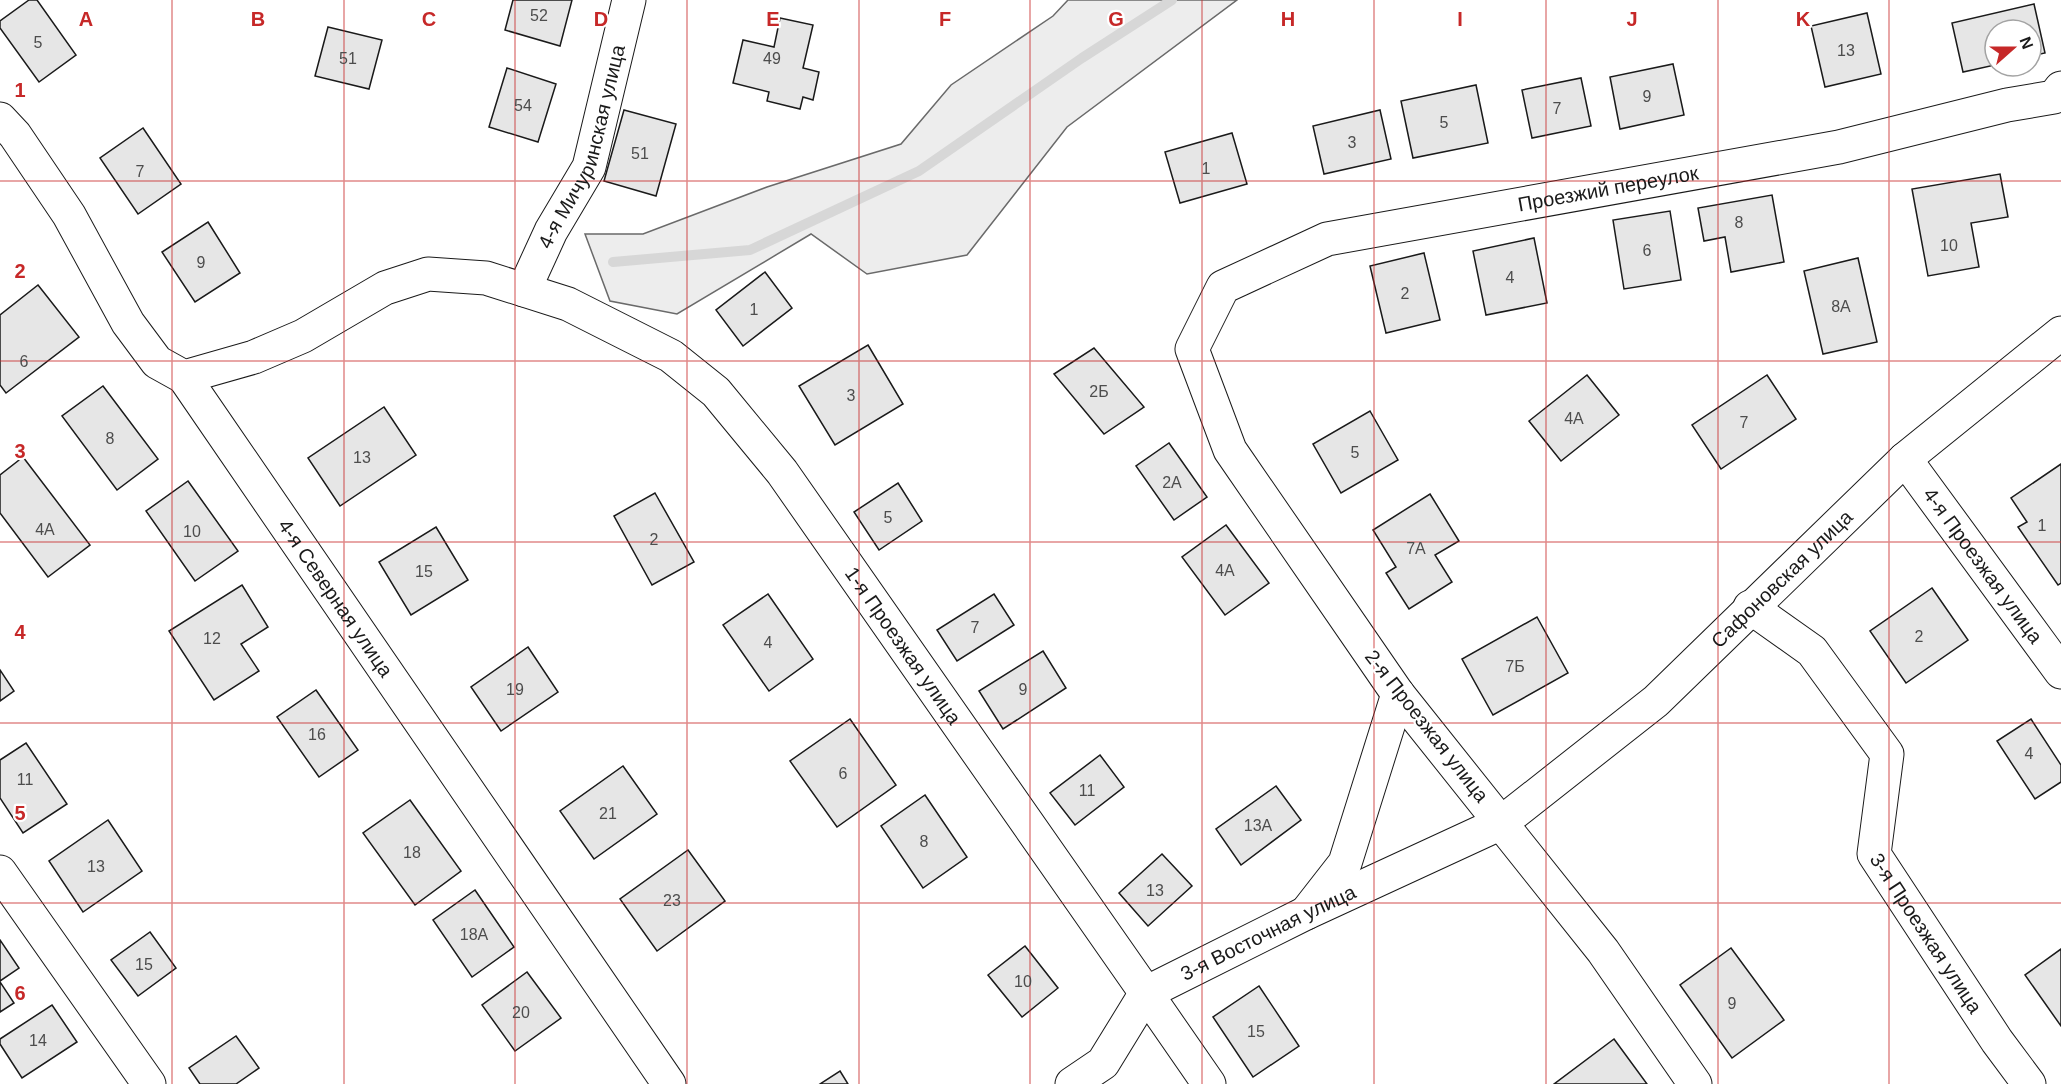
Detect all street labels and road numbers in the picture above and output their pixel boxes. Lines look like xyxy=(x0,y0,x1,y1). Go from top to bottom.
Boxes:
street label: 4-я Мичуринская улица xyxy=(534,42,629,252)
street label: Проезжий переулок xyxy=(1516,161,1700,216)
street label: 4-я Проезжая улица xyxy=(1919,484,2048,648)
street label: Сафоновская улица xyxy=(1707,505,1857,652)
street label: 4-я Северная улица xyxy=(274,515,398,682)
street label: 1-я Проезжая улица xyxy=(841,563,966,729)
street label: 2-я Проезжая улица xyxy=(1361,646,1494,807)
street label: 3-я Проезжая улица xyxy=(1866,849,1987,1018)
street label: 3-я Восточная улица xyxy=(1177,880,1360,985)

